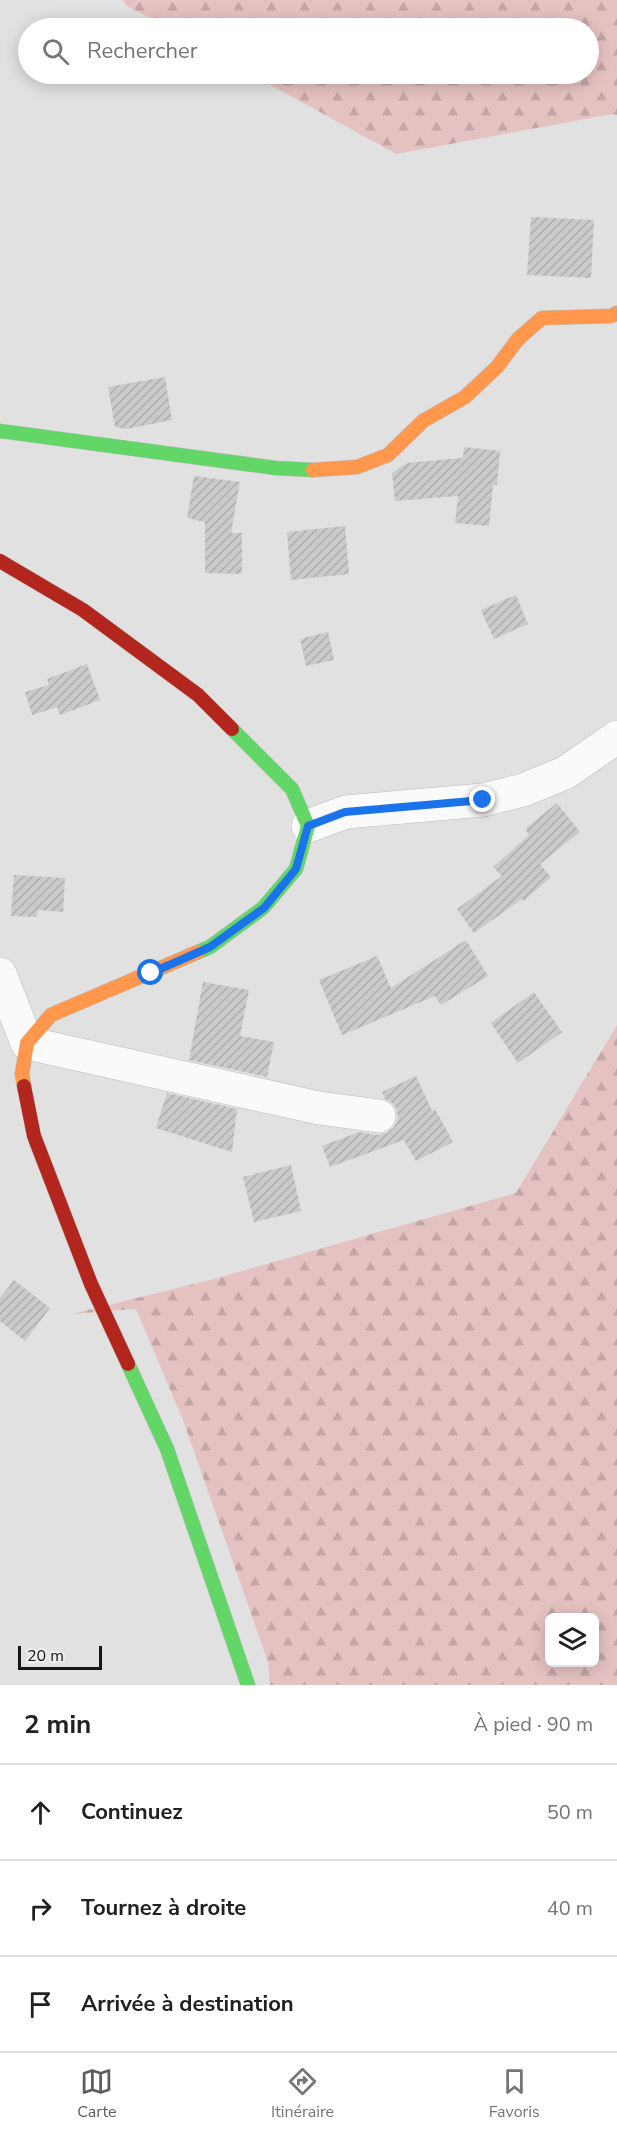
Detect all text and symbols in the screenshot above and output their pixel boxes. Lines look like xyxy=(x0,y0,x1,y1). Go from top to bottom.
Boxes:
search box xyxy=(18,18,599,84)
icon: search xyxy=(39,35,72,68)
text: Rechercher xyxy=(87,36,198,66)
route end xyxy=(469,786,495,812)
route start xyxy=(137,959,163,985)
map controls xyxy=(545,1613,599,1667)
button: layers xyxy=(545,1613,599,1667)
scale bar xyxy=(18,1643,102,1670)
text: 20 m xyxy=(27,1645,64,1667)
text: 2 min xyxy=(24,1707,91,1742)
text: À pied · 90 m xyxy=(474,1711,593,1738)
icon: ahead xyxy=(24,1796,57,1829)
text: Continuez xyxy=(81,1797,183,1827)
text: 50 m xyxy=(547,1799,593,1826)
icon: right xyxy=(24,1892,57,1925)
text: Tournez à droite xyxy=(81,1893,246,1923)
text: 40 m xyxy=(547,1895,593,1922)
icon: arrive xyxy=(24,1988,57,2021)
text: Arrivée à destination xyxy=(81,1989,294,2019)
tab: Carte xyxy=(77,2065,116,2123)
tab: Itinéraire xyxy=(271,2065,334,2123)
tab: Favoris xyxy=(489,2065,540,2123)

